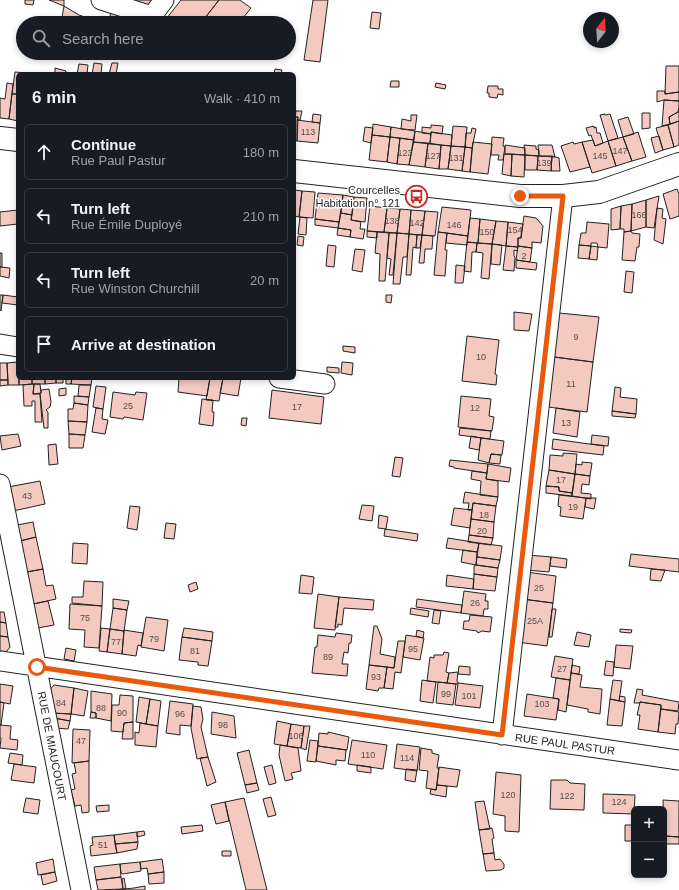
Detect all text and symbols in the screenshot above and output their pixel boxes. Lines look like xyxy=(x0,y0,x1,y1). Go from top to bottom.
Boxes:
north arrow xyxy=(583,12,619,48)
search box xyxy=(16,16,296,60)
icon: search xyxy=(30,27,52,49)
text: Search here xyxy=(62,30,144,47)
text: 6 min xyxy=(32,88,76,107)
text: Walk · 410 m xyxy=(204,91,280,106)
house number: 113 xyxy=(301,127,315,137)
text: Continue xyxy=(71,136,136,153)
icon: ahead xyxy=(33,141,55,163)
text: 180 m xyxy=(243,145,279,160)
house number: 147 xyxy=(612,146,628,156)
house number: 123 xyxy=(397,148,413,158)
house number: 127 xyxy=(425,151,441,161)
house number: 145 xyxy=(592,151,608,161)
text: Rue Paul Pastur xyxy=(71,153,166,168)
house number: 131 xyxy=(448,153,464,163)
house number: 139 xyxy=(536,158,552,168)
bus stop icon: Courcelles Habitation n° 121 xyxy=(403,183,429,209)
place label: Courcelles Habitation n° 121 xyxy=(315,184,400,209)
route end xyxy=(511,187,529,205)
text: Turn left xyxy=(71,200,130,217)
icon: left xyxy=(33,205,55,227)
text: 210 m xyxy=(243,209,279,224)
house number: 166 xyxy=(631,210,647,220)
house number: 138 xyxy=(384,216,400,226)
text: Rue Émile Duployé xyxy=(71,217,182,232)
house number: 142 xyxy=(409,218,425,228)
house number: 146 xyxy=(446,220,462,230)
house number: 154 xyxy=(507,225,523,235)
house number: 150 xyxy=(479,227,495,237)
house number: 2 xyxy=(521,251,527,261)
text: Turn left xyxy=(71,264,130,281)
icon: left xyxy=(33,269,55,291)
text: 20 m xyxy=(250,273,279,288)
text: Rue Winston Churchill xyxy=(71,281,200,296)
house number: 9 xyxy=(573,332,579,342)
icon: arrive xyxy=(33,333,55,355)
text: Arrive at destination xyxy=(71,336,216,353)
house number: 10 xyxy=(476,352,486,362)
house number: 11 xyxy=(566,379,576,389)
house number: 25 xyxy=(123,401,133,411)
house number: 17 xyxy=(292,402,302,412)
house number: 12 xyxy=(470,403,480,413)
house number: 13 xyxy=(561,418,571,428)
house number: 17 xyxy=(556,475,566,485)
house number: 43 xyxy=(22,491,32,501)
house number: 19 xyxy=(568,502,578,512)
house number: 18 xyxy=(479,510,489,520)
house number: 20 xyxy=(477,526,487,536)
house number: 25 xyxy=(534,583,544,593)
house number: 26 xyxy=(470,598,480,608)
house number: 75 xyxy=(80,613,90,623)
house number: 25A xyxy=(527,616,543,626)
house number: 79 xyxy=(149,634,159,644)
house number: 77 xyxy=(111,637,121,647)
house number: 95 xyxy=(408,644,418,654)
house number: 81 xyxy=(190,646,200,656)
house number: 89 xyxy=(323,652,333,662)
route start xyxy=(28,658,46,676)
house number: 27 xyxy=(557,664,567,674)
house number: 93 xyxy=(371,672,381,682)
house number: 99 xyxy=(441,689,451,699)
street label: RUE DE MIAUCOURT xyxy=(36,690,69,802)
house number: 101 xyxy=(461,691,477,701)
house number: 84 xyxy=(56,698,66,708)
house number: 103 xyxy=(534,699,550,709)
house number: 88 xyxy=(96,703,106,713)
house number: 90 xyxy=(117,708,127,718)
house number: 96 xyxy=(175,709,185,719)
house number: 98 xyxy=(218,720,228,730)
house number: 106 xyxy=(288,731,304,741)
street label: RUE PAUL PASTUR xyxy=(514,731,616,757)
house number: 47 xyxy=(76,736,86,746)
house number: 110 xyxy=(361,750,375,760)
house number: 114 xyxy=(400,753,414,763)
house number: 120 xyxy=(500,790,516,800)
house number: 122 xyxy=(559,791,575,801)
house number: 124 xyxy=(611,797,627,807)
map controls xyxy=(631,806,667,878)
button: + xyxy=(631,806,667,842)
house number: 51 xyxy=(98,840,108,850)
button: − xyxy=(631,842,667,878)

